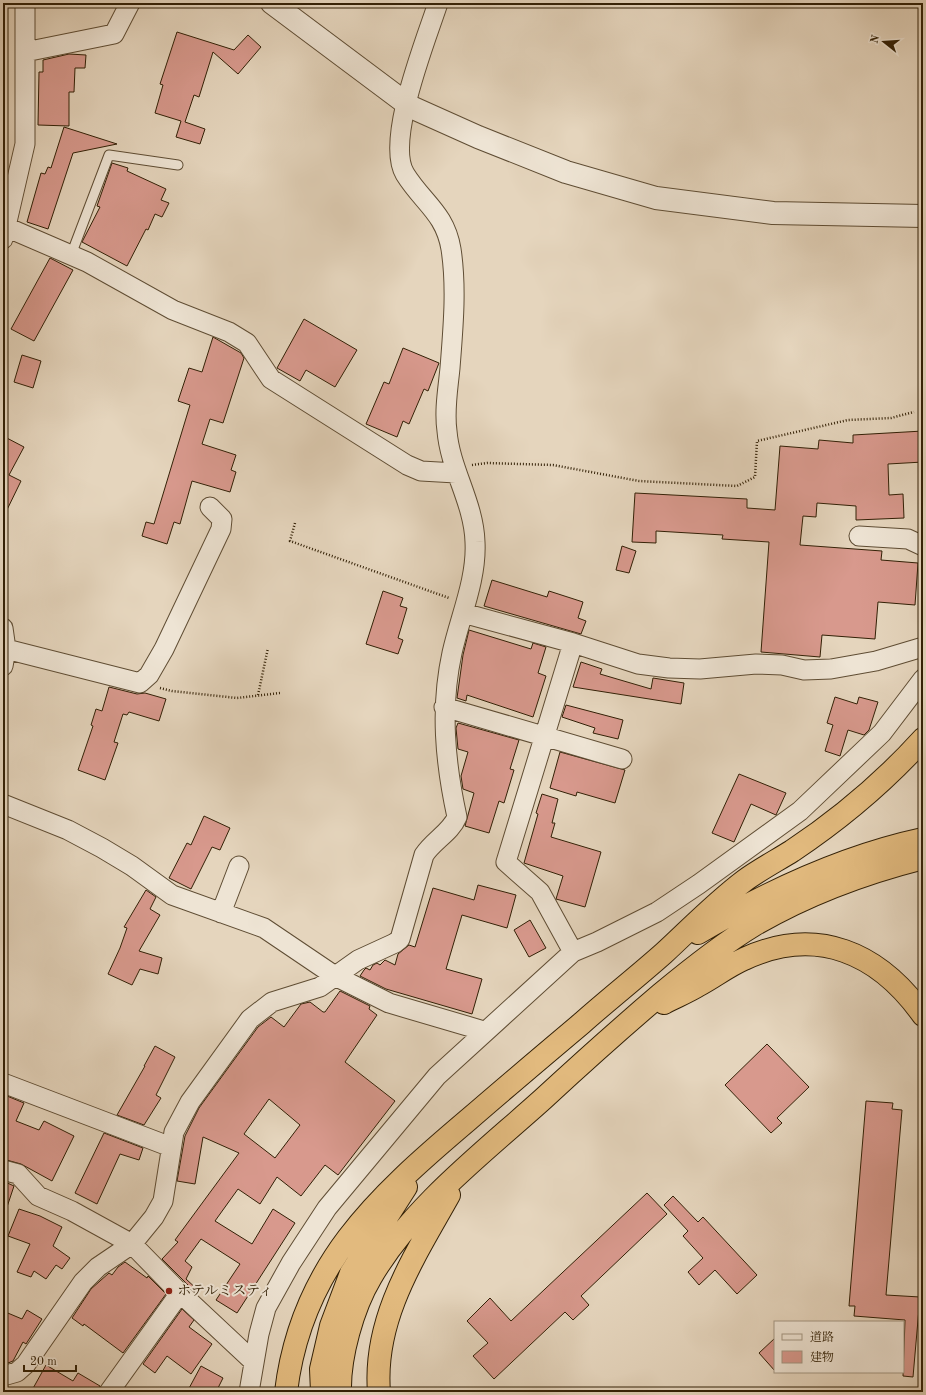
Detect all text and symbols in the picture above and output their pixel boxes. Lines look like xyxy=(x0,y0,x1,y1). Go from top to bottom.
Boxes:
north arrow xyxy=(864,22,904,62)
text: N xyxy=(869,33,883,45)
place label: ホテルミスティ xyxy=(177,1284,273,1298)
marker: ホテルミスティ xyxy=(164,1286,174,1296)
legend xyxy=(774,1321,904,1373)
text: 道路 xyxy=(810,1330,834,1344)
scale bar xyxy=(24,1347,76,1373)
text: 建物 xyxy=(810,1350,834,1364)
text: 20 m xyxy=(30,1356,57,1368)

